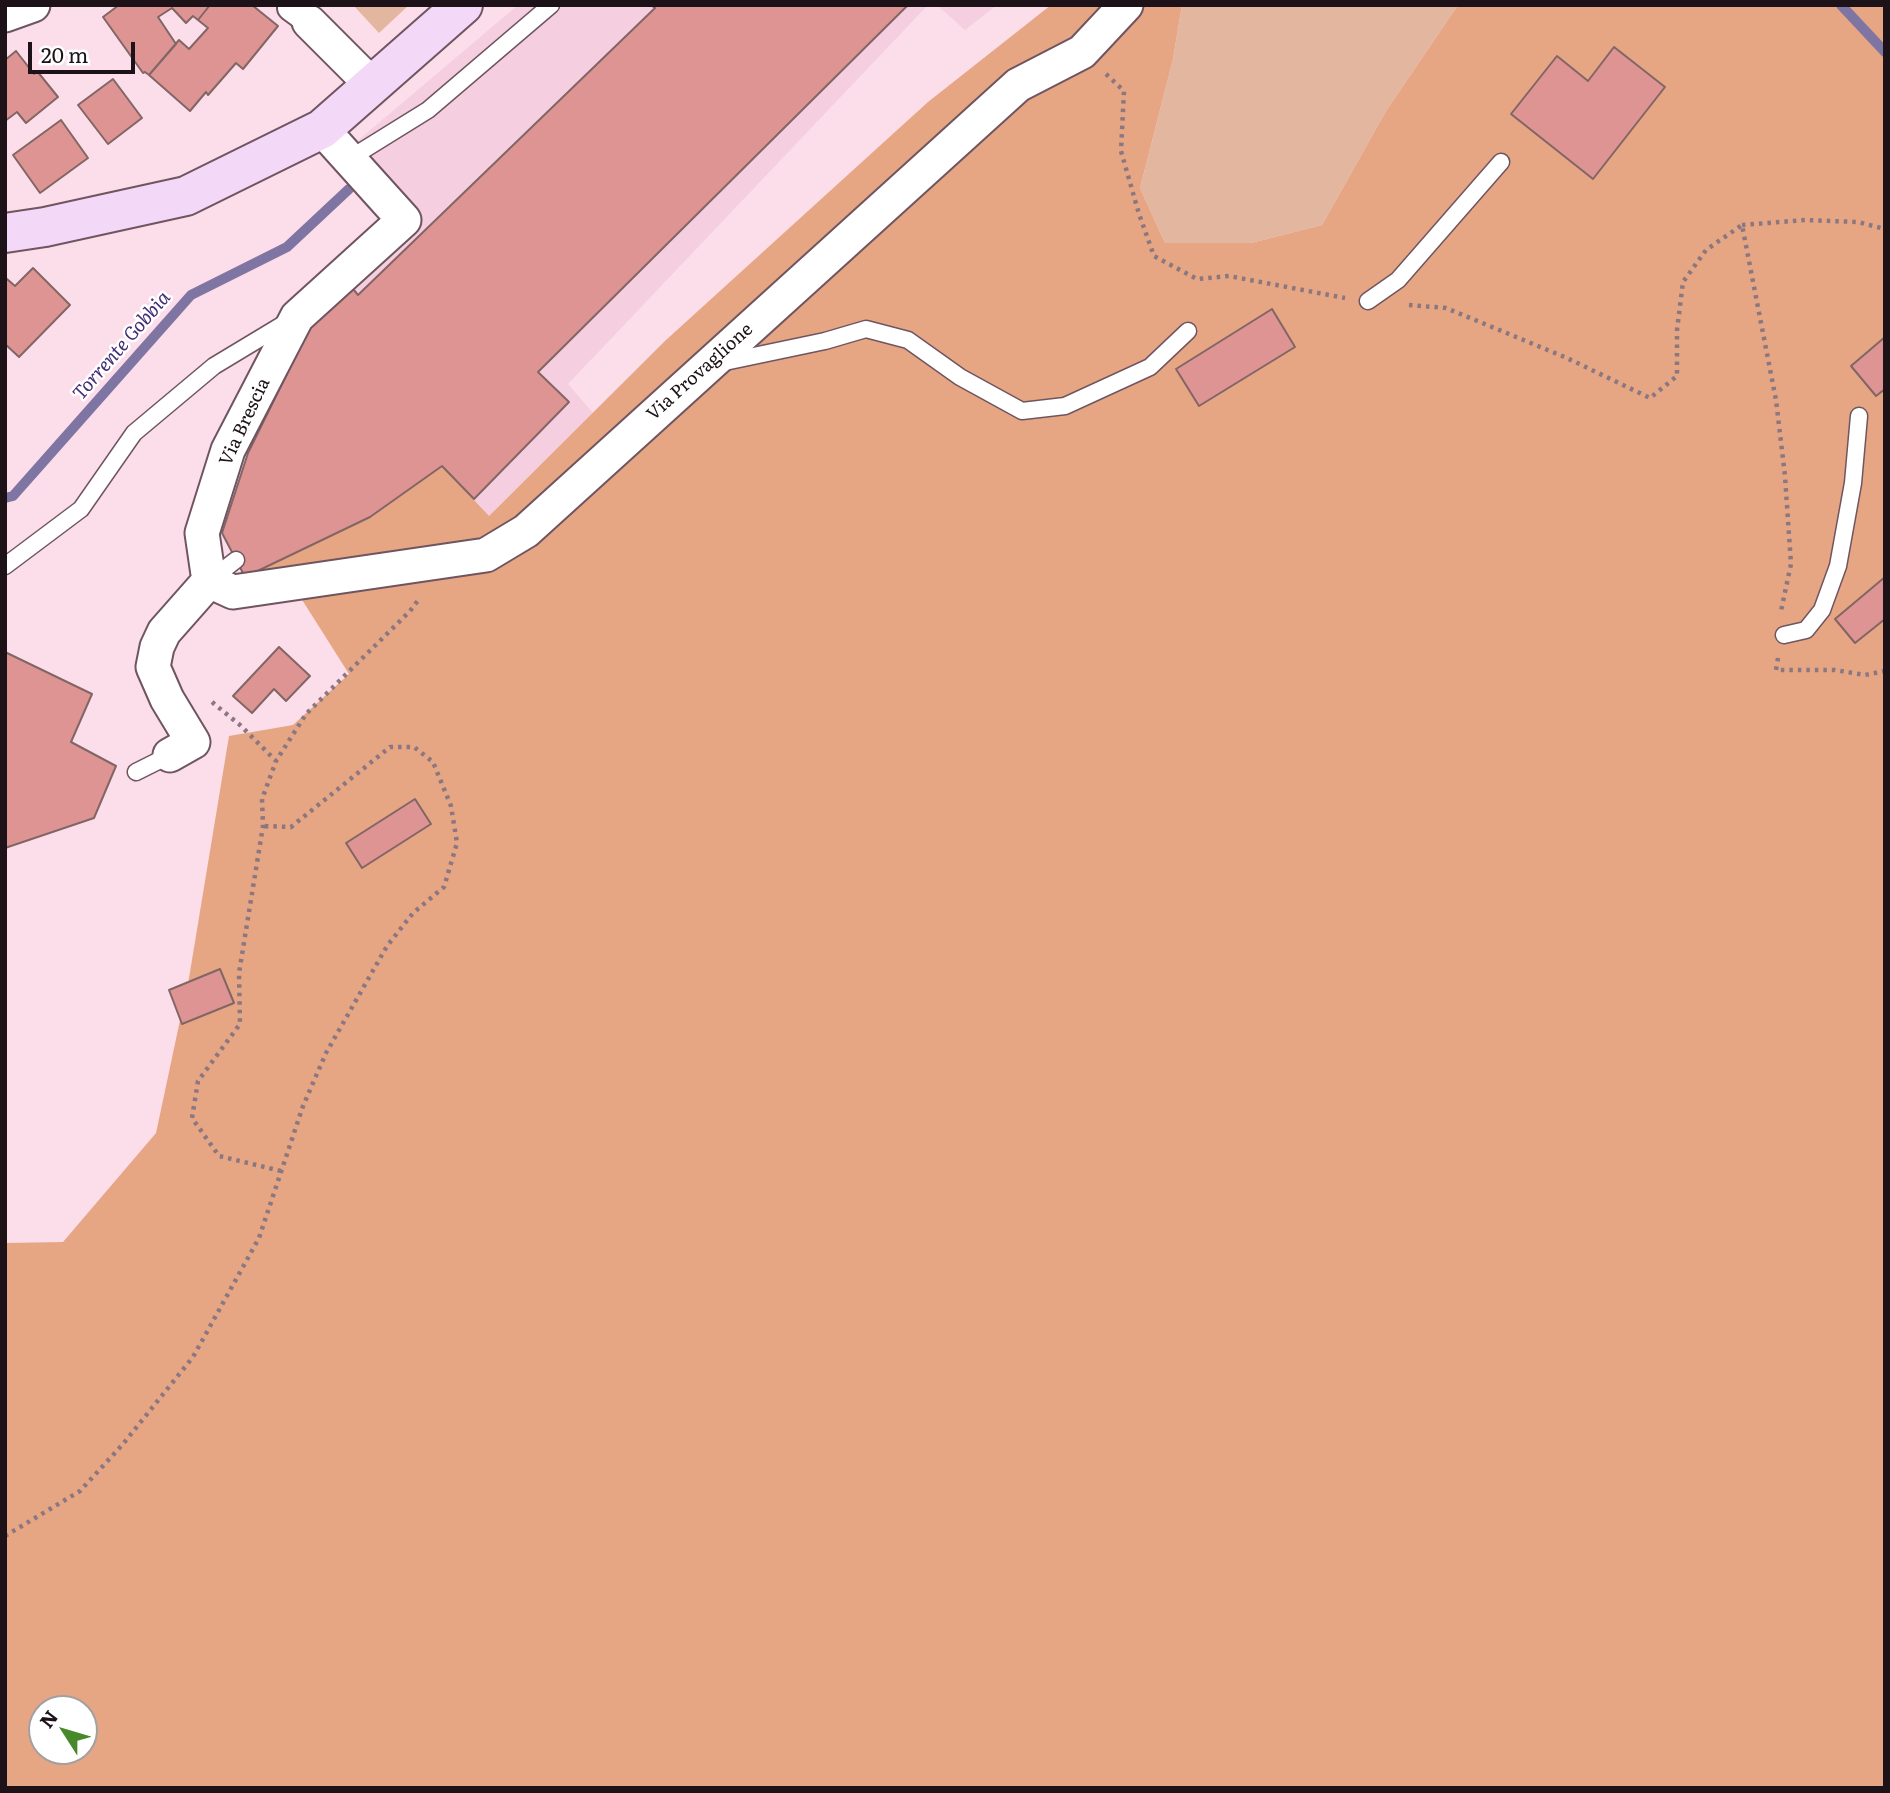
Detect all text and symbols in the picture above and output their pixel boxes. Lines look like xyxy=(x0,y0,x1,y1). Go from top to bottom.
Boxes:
scale bar xyxy=(32,28,138,72)
text: 20 m xyxy=(41,38,88,69)
water label: Torrente Gobbia xyxy=(69,287,175,405)
street label: Via Provaglione xyxy=(643,319,757,425)
street label: Via Brescia xyxy=(215,375,275,469)
north arrow xyxy=(28,1695,98,1765)
text: N xyxy=(32,1704,64,1733)

